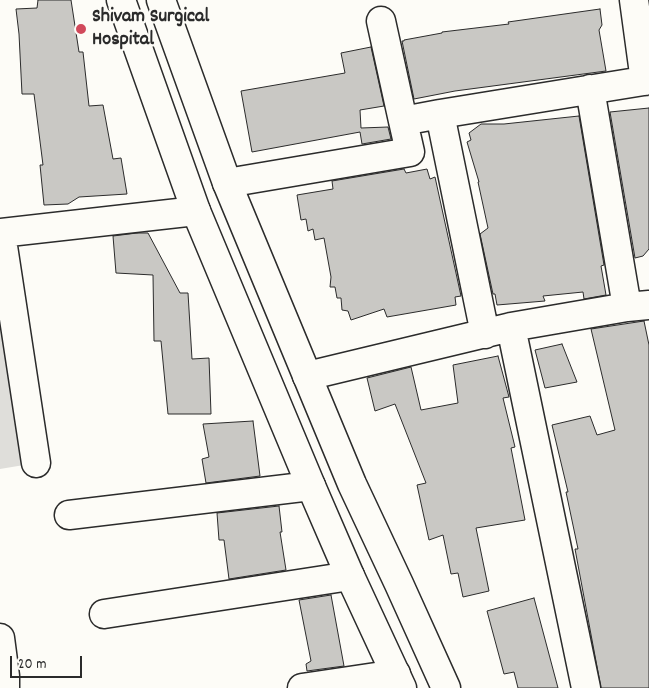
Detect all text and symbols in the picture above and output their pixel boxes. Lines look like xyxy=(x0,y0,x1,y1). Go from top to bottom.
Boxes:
place label: Shivam Surgical Hospital xyxy=(92,6,209,53)
marker: Shivam Surgical Hospital xyxy=(74,22,88,36)
scale bar xyxy=(12,646,85,678)
text: 20 m xyxy=(18,654,46,676)

